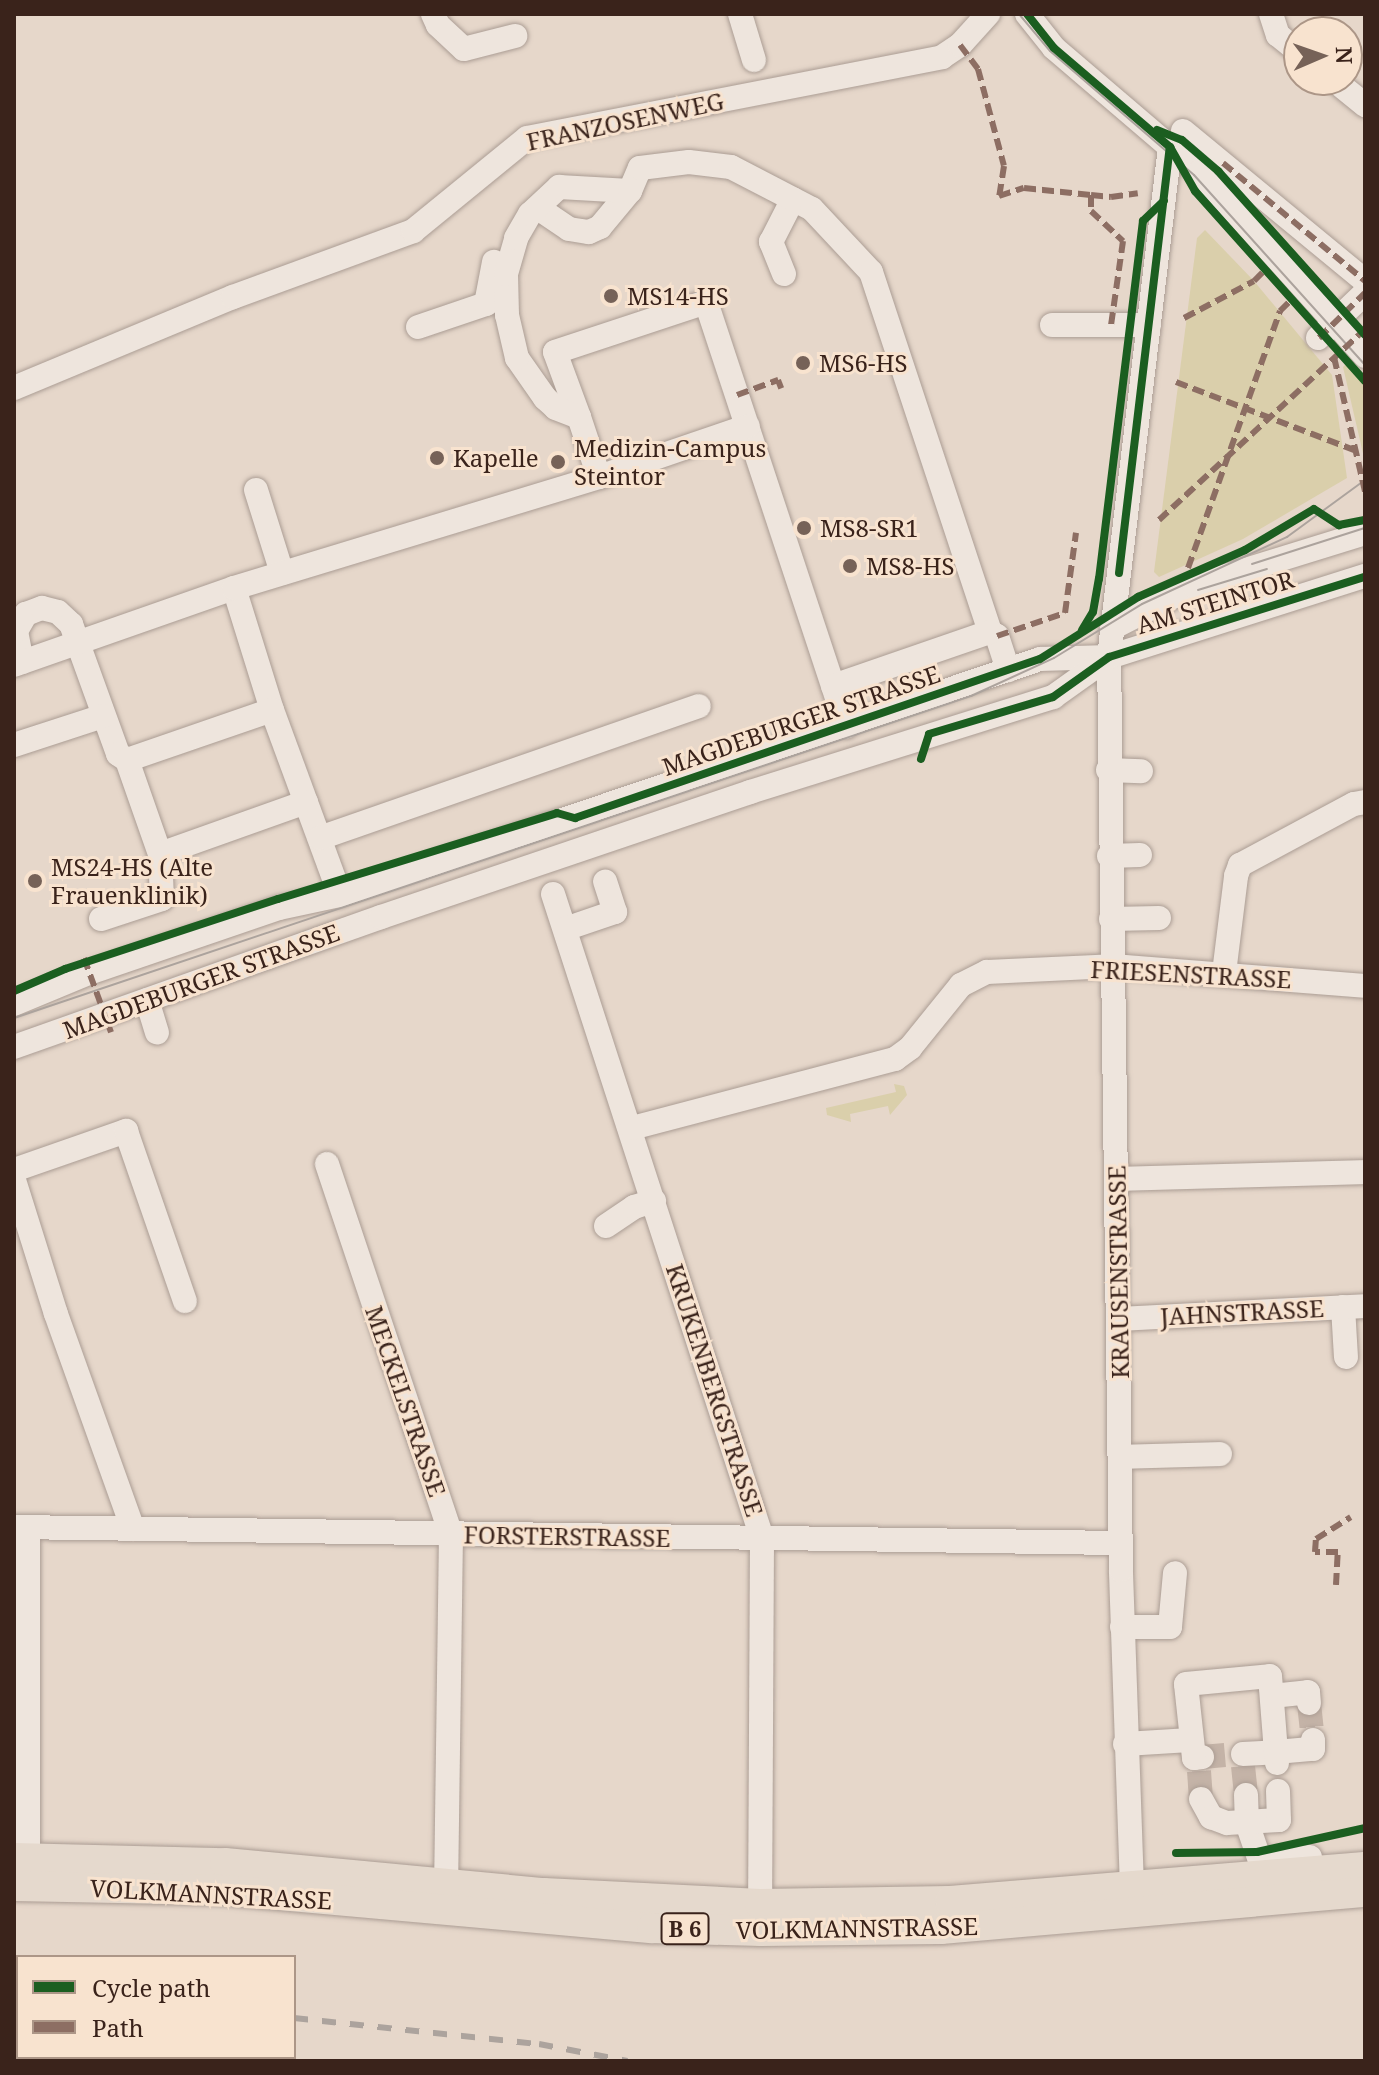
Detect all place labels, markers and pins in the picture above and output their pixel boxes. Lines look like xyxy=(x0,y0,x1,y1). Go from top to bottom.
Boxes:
place label: MS14-HS xyxy=(627,282,729,310)
marker: MS14-HS xyxy=(602,287,620,305)
place label: MS6-HS xyxy=(819,349,908,377)
marker: MS6-HS xyxy=(794,354,812,372)
place label: Medizin-Campus Steintor xyxy=(574,434,766,490)
place label: Kapelle xyxy=(453,444,539,472)
marker: Kapelle xyxy=(428,449,446,467)
marker: Medizin-Campus Steintor xyxy=(549,453,567,471)
place label: MS8-SR1 xyxy=(820,514,919,542)
marker: MS8-SR1 xyxy=(795,519,813,537)
place label: MS8-HS xyxy=(866,552,955,580)
marker: MS8-HS xyxy=(841,557,859,575)
place label: MS24-HS (Alte Frauenklinik) xyxy=(51,853,213,909)
marker: MS24-HS (Alte Frauenklinik) xyxy=(26,872,44,890)

